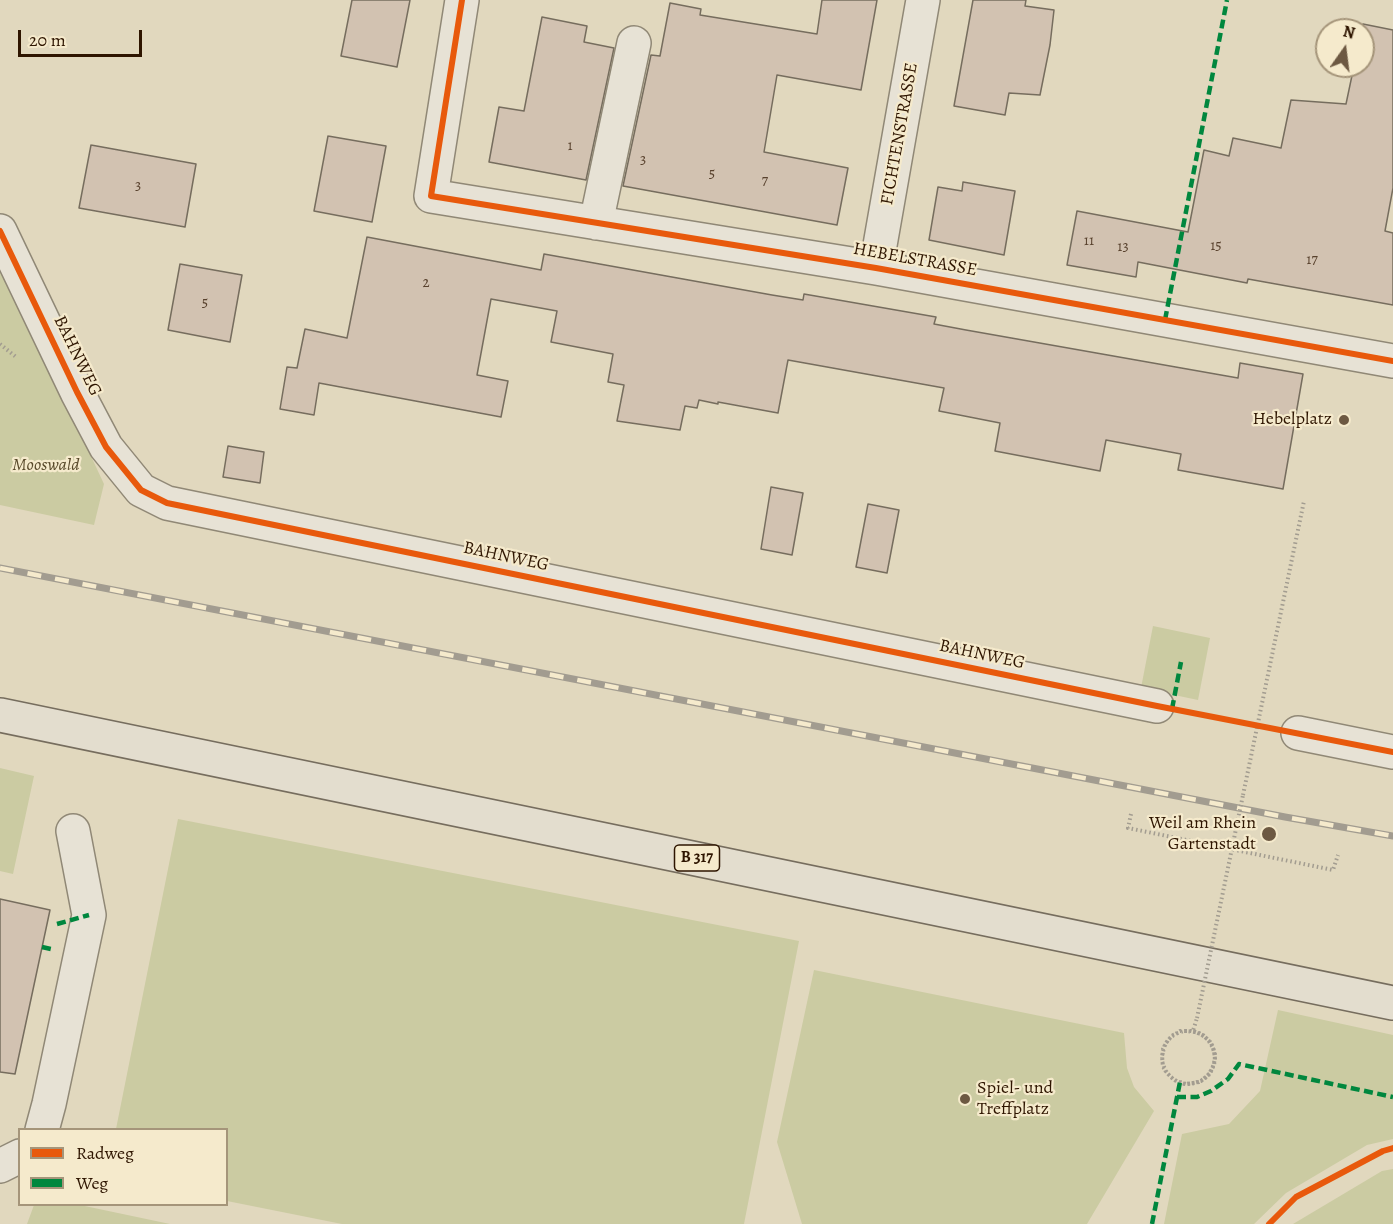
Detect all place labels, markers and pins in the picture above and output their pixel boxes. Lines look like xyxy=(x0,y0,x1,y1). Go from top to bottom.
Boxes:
place label: Hebelplatz xyxy=(1253,409,1332,431)
marker: Hebelplatz xyxy=(1337,413,1351,427)
place label: Weil am Rhein Gartenstadt xyxy=(1149,813,1256,856)
marker: Weil am Rhein Gartenstadt xyxy=(1260,825,1278,843)
place label: Spiel- und Treffplatz xyxy=(977,1078,1053,1120)
marker: Spiel- und Treffplatz xyxy=(958,1092,972,1106)

